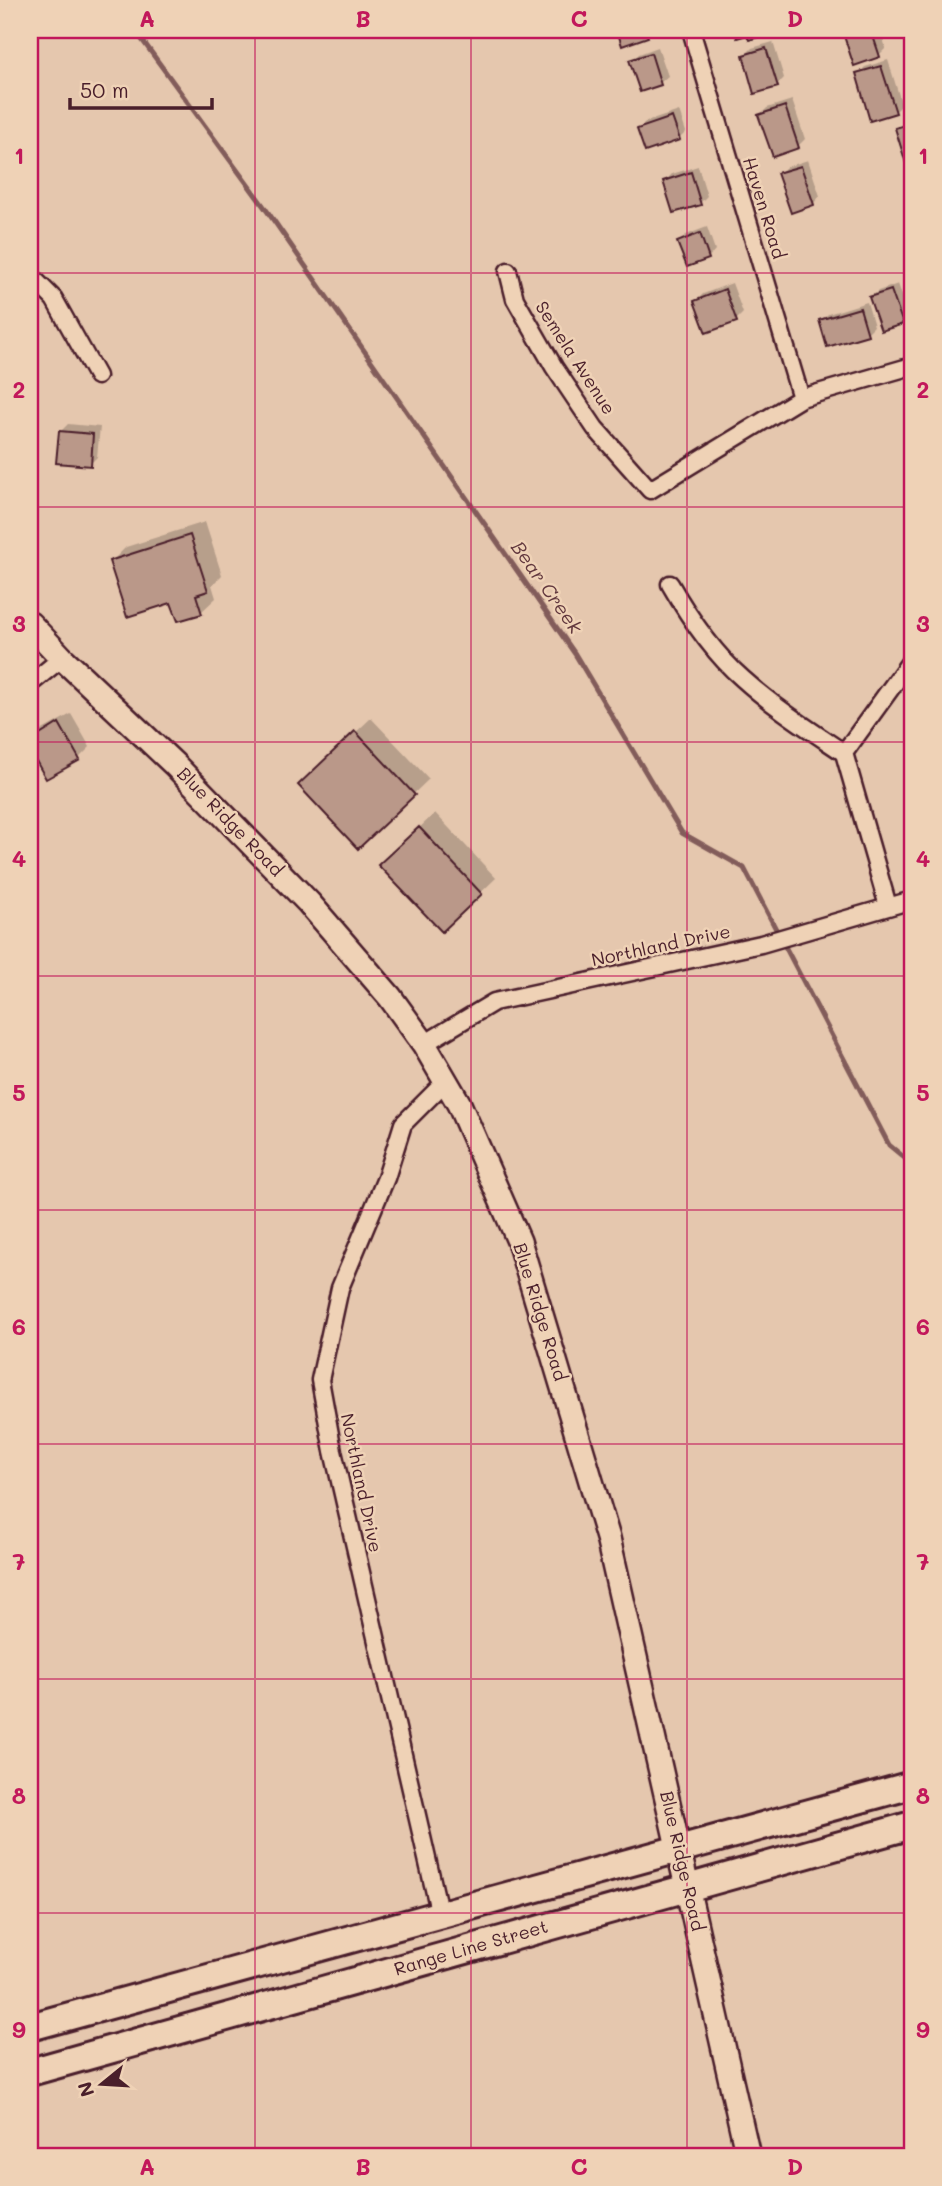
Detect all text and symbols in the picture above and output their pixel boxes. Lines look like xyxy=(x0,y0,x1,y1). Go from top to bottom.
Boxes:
text: A xyxy=(139,3,155,33)
text: B xyxy=(355,3,371,33)
text: C xyxy=(570,3,588,33)
text: D xyxy=(787,3,803,33)
scale bar xyxy=(70,66,212,110)
text: 50 m xyxy=(80,76,129,103)
text: 1 xyxy=(14,140,24,170)
text: 1 xyxy=(918,140,928,170)
street label: Haven Road xyxy=(738,154,792,262)
street label: Semela Avenue xyxy=(530,296,621,419)
text: 2 xyxy=(13,374,25,404)
text: 2 xyxy=(917,374,929,404)
water label: Bear Creek xyxy=(506,535,589,639)
text: 3 xyxy=(12,608,26,638)
text: 3 xyxy=(916,608,930,638)
street label: Blue Ridge Road xyxy=(172,762,289,881)
text: 4 xyxy=(12,843,26,873)
text: 4 xyxy=(916,843,930,873)
street label: Northland Drive xyxy=(589,919,732,971)
text: 5 xyxy=(12,1077,26,1107)
text: 5 xyxy=(916,1077,930,1107)
street label: Blue Ridge Road xyxy=(509,1240,573,1384)
text: 6 xyxy=(12,1311,26,1341)
text: 6 xyxy=(916,1311,930,1341)
street label: Northland Drive xyxy=(336,1411,388,1554)
text: 7 xyxy=(13,1546,26,1576)
text: 7 xyxy=(917,1546,930,1576)
text: 8 xyxy=(12,1780,26,1810)
text: 8 xyxy=(916,1780,930,1810)
street label: Blue Ridge Road xyxy=(655,1788,711,1933)
street label: Range Line Street xyxy=(391,1914,551,1981)
text: 9 xyxy=(12,2014,26,2044)
text: 9 xyxy=(916,2014,930,2044)
north arrow xyxy=(66,2050,136,2120)
text: N xyxy=(71,2079,99,2100)
text: A xyxy=(139,2151,155,2181)
text: B xyxy=(355,2151,371,2181)
text: C xyxy=(570,2151,588,2181)
text: D xyxy=(787,2151,803,2181)

